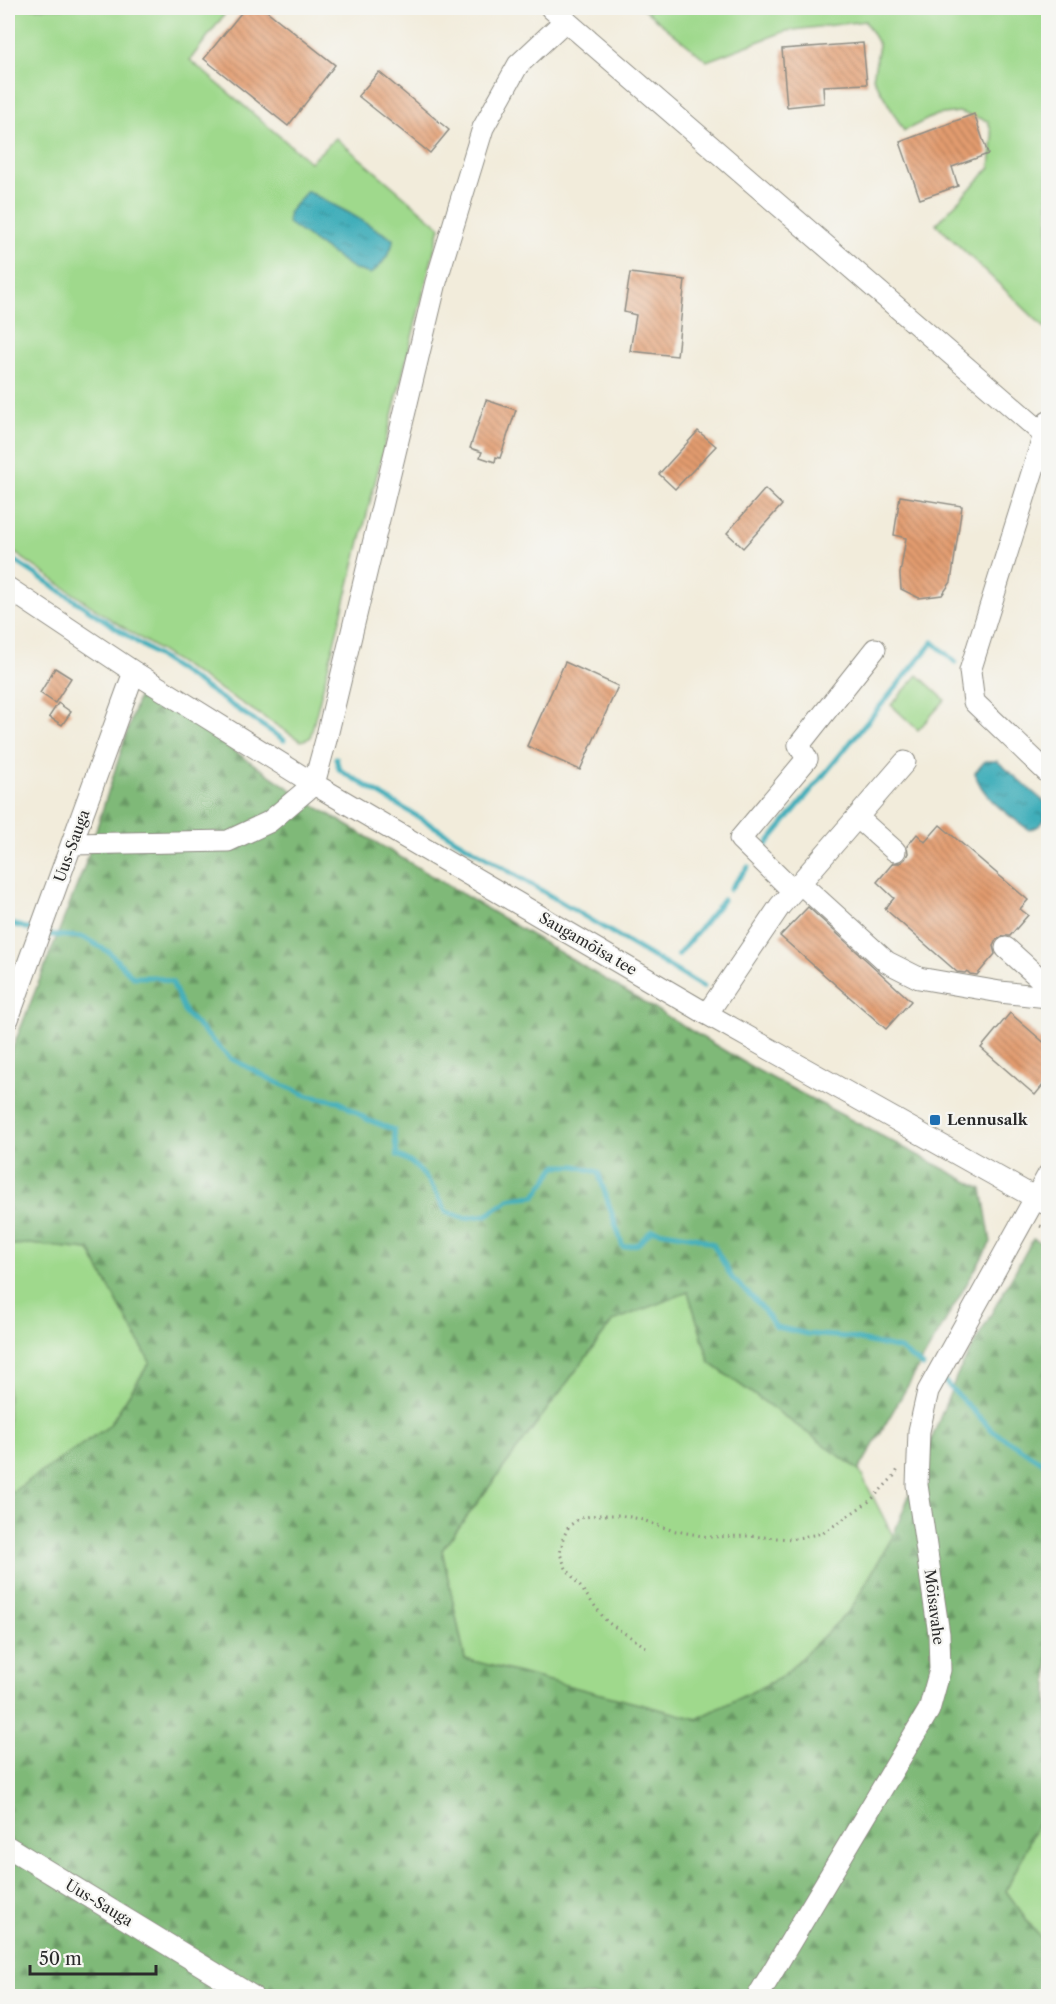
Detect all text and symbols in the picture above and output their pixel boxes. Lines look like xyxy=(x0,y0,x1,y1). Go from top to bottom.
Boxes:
street label: Uus-Sauga xyxy=(50,807,93,885)
street label: Saugamõisa tee xyxy=(536,908,641,979)
place label: Lennusalk xyxy=(947,1110,1029,1129)
marker: Lennusalk xyxy=(928,1113,942,1127)
street label: Mõisavahe xyxy=(920,1568,949,1646)
street label: Uus-Sauga xyxy=(62,1875,137,1930)
scale bar xyxy=(30,1938,156,1976)
text: 50 m xyxy=(39,1948,82,1970)

